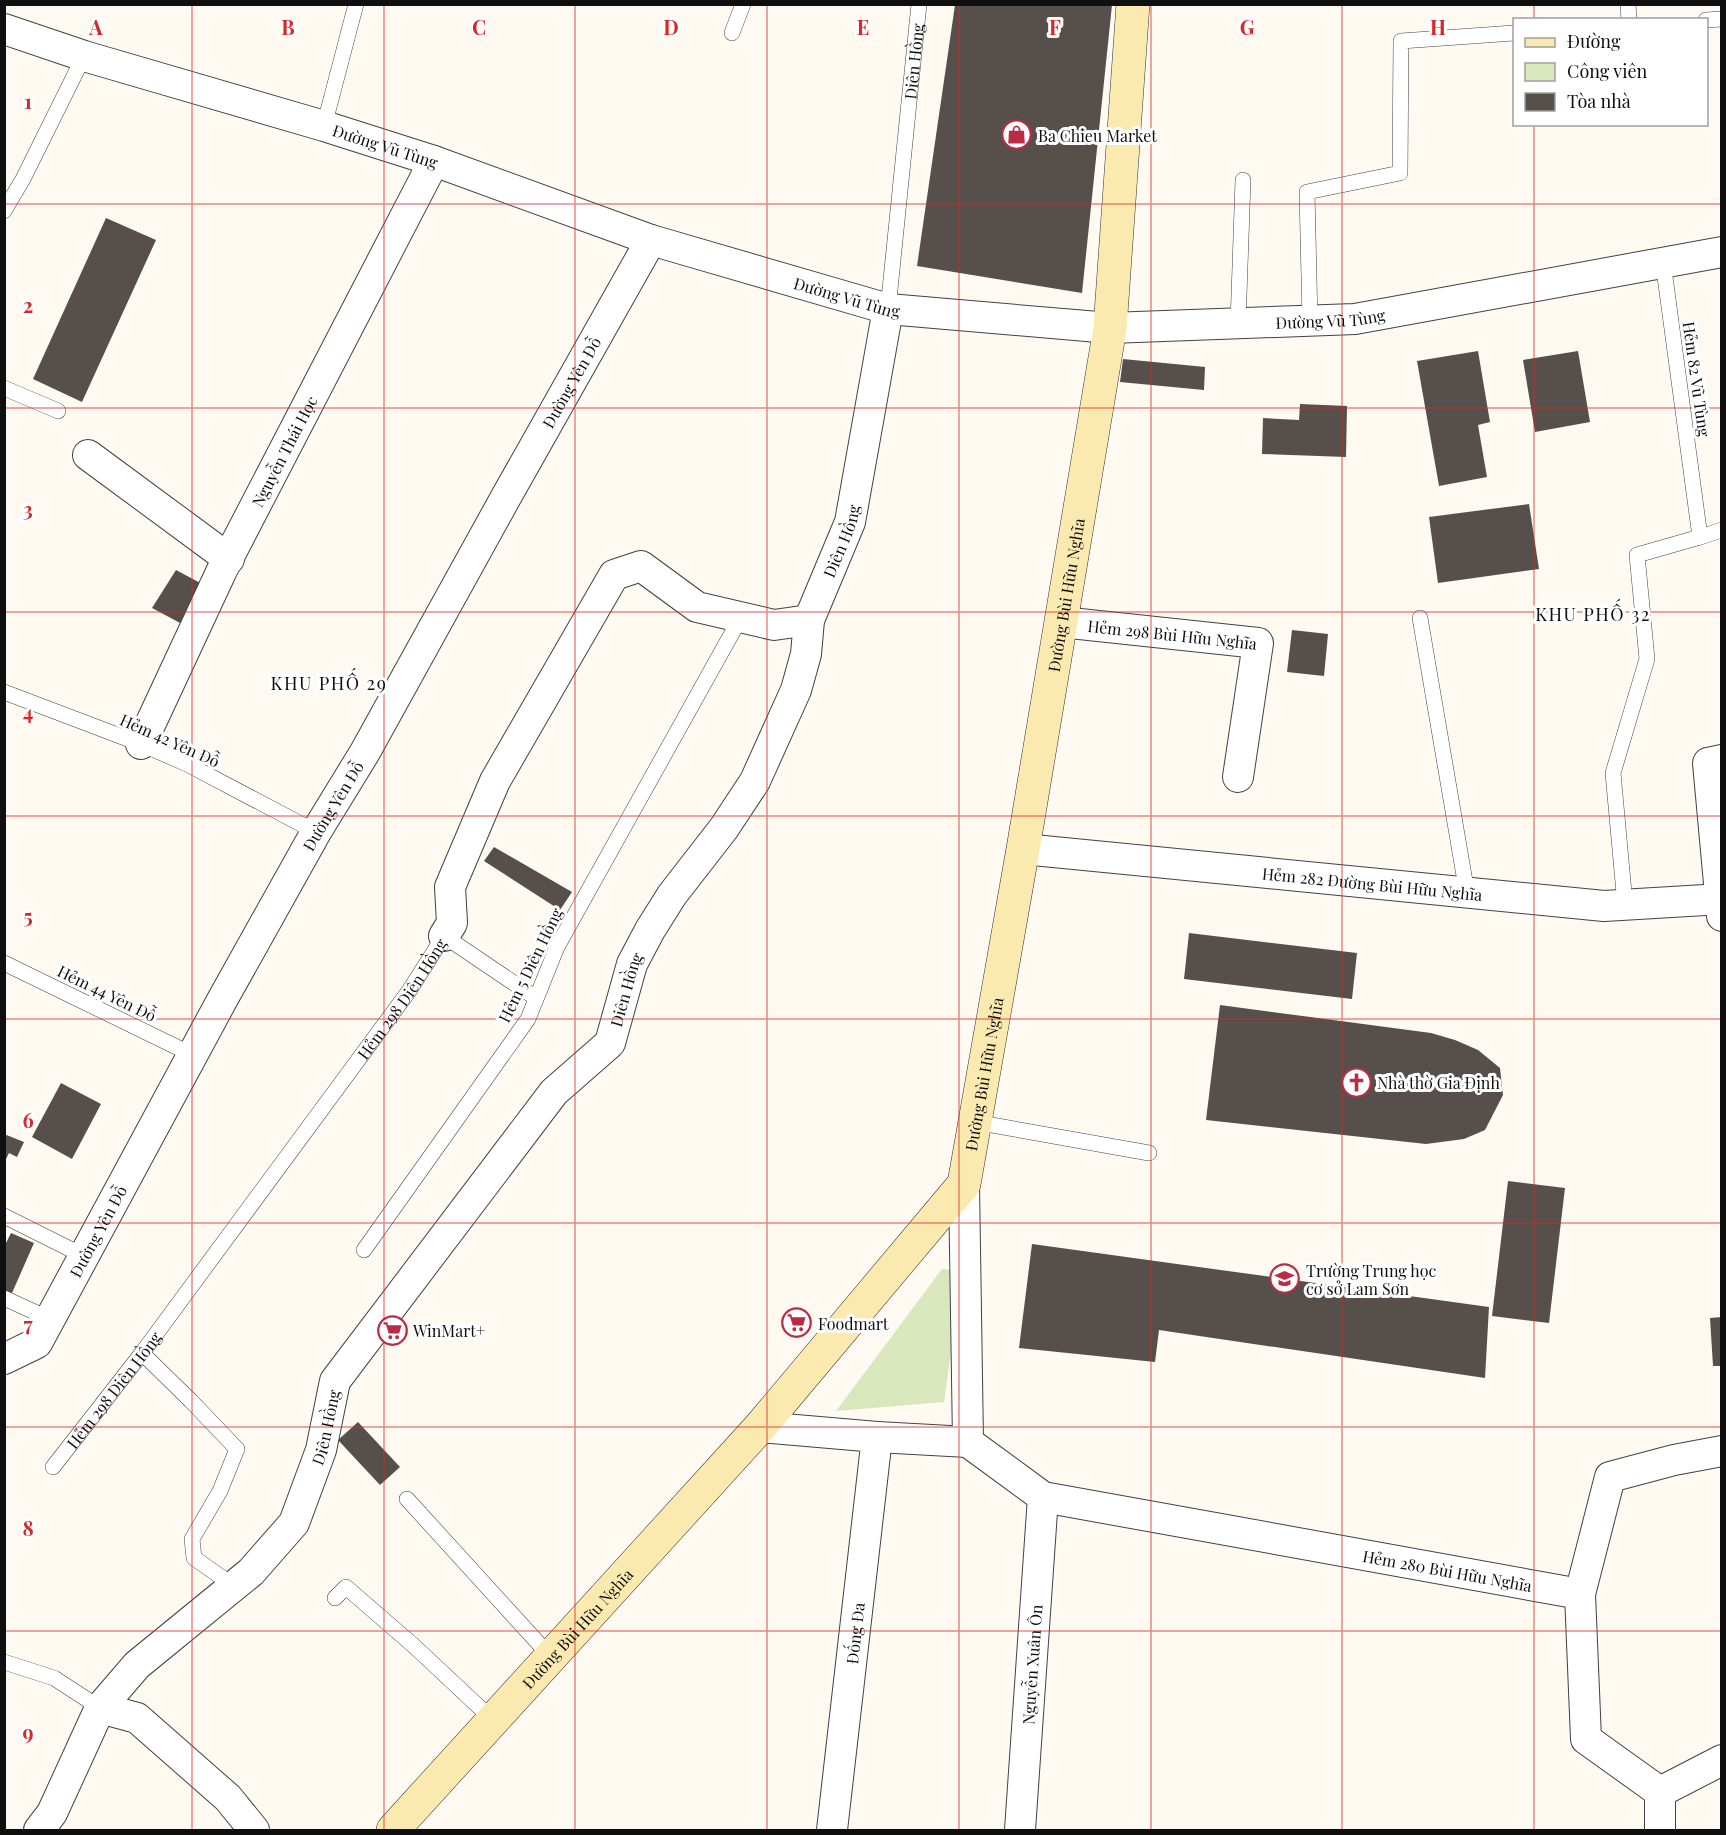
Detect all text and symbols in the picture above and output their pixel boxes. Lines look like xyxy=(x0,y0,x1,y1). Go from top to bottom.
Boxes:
text: A xyxy=(88,13,103,40)
text: B xyxy=(281,13,295,40)
text: C xyxy=(472,13,486,40)
text: D xyxy=(663,13,679,40)
text: E xyxy=(857,13,869,40)
text: F xyxy=(1049,13,1061,40)
text: G xyxy=(1240,13,1255,40)
text: H xyxy=(1430,13,1446,40)
legend xyxy=(1513,18,1708,126)
street label: Diên Hồng xyxy=(899,22,928,100)
text: Đường xyxy=(1567,29,1621,53)
text: Công viên xyxy=(1567,59,1648,83)
text: 1 xyxy=(24,87,32,114)
text: Tòa nhà xyxy=(1567,89,1631,113)
street label: Đường Vũ Tùng xyxy=(330,119,441,172)
shop icon: Ba Chieu Market xyxy=(1001,119,1033,151)
place label: Ba Chieu Market xyxy=(1038,125,1157,146)
street label: Đường Vũ Tùng xyxy=(791,272,902,321)
text: 2 xyxy=(23,291,33,318)
street label: Đường Vũ Tùng xyxy=(1275,303,1387,332)
street label: Hẻm 82 Vũ Tùng xyxy=(1679,320,1716,439)
street label: Đường Yên Đỗ xyxy=(537,333,605,431)
street label: Nguyễn Thái Học xyxy=(246,392,321,510)
text: 3 xyxy=(23,495,33,522)
street label: Diên Hồng xyxy=(818,502,864,580)
street label: Đường Bùi Hữu Nghĩa xyxy=(1042,517,1089,673)
district label: KHU PHỐ 32 xyxy=(1535,598,1651,626)
street label: Hẻm 298 Bùi Hữu Nghĩa xyxy=(1087,614,1258,653)
district label: KHU PHỐ 29 xyxy=(271,667,387,695)
text: 4 xyxy=(23,698,33,725)
street label: Hẻm 42 Yên Đỗ xyxy=(117,709,223,771)
street label: Đường Yên Đỗ xyxy=(297,757,368,854)
street label: Hẻm 282 Đường Bùi Hữu Nghĩa xyxy=(1261,862,1483,905)
text: 5 xyxy=(23,902,33,929)
street label: Hẻm 5 Diên Hồng xyxy=(491,903,567,1026)
street label: Hẻm 298 Diên Hồng xyxy=(352,934,451,1063)
street label: Diên Hồng xyxy=(605,948,647,1029)
street label: Hẻm 44 Yên Đỗ xyxy=(54,960,160,1026)
street label: Đường Bùi Hữu Nghĩa xyxy=(960,996,1007,1152)
church icon: Nhà thờ Gia Định xyxy=(1340,1066,1372,1098)
place label: Nhà thờ Gia Định xyxy=(1377,1072,1500,1093)
text: 6 xyxy=(22,1106,34,1133)
street label: Đường Yên Đỗ xyxy=(64,1181,131,1281)
place label: Trường Trung học cơ sở Lam Sơn xyxy=(1306,1260,1436,1299)
school or university icon: Trường Trung học cơ sở Lam Sơn xyxy=(1269,1263,1301,1295)
supermarket icon: Foodmart xyxy=(781,1307,813,1339)
text: 7 xyxy=(23,1310,33,1337)
place label: Foodmart xyxy=(818,1313,889,1334)
supermarket icon: WinMart+ xyxy=(376,1314,408,1346)
place label: WinMart+ xyxy=(412,1320,485,1341)
street label: Hẻm 298 Diên Hồng xyxy=(61,1326,165,1452)
street label: Diên Hồng xyxy=(306,1387,344,1468)
text: 8 xyxy=(22,1514,34,1541)
street label: Hẻm 280 Bùi Hữu Nghĩa xyxy=(1361,1544,1534,1596)
street label: Đường Bùi Hữu Nghĩa xyxy=(517,1564,637,1693)
street label: Đống Đa xyxy=(840,1601,868,1665)
street label: Nguyễn Xuân Ôn xyxy=(1017,1603,1046,1725)
text: 9 xyxy=(22,1718,34,1745)

